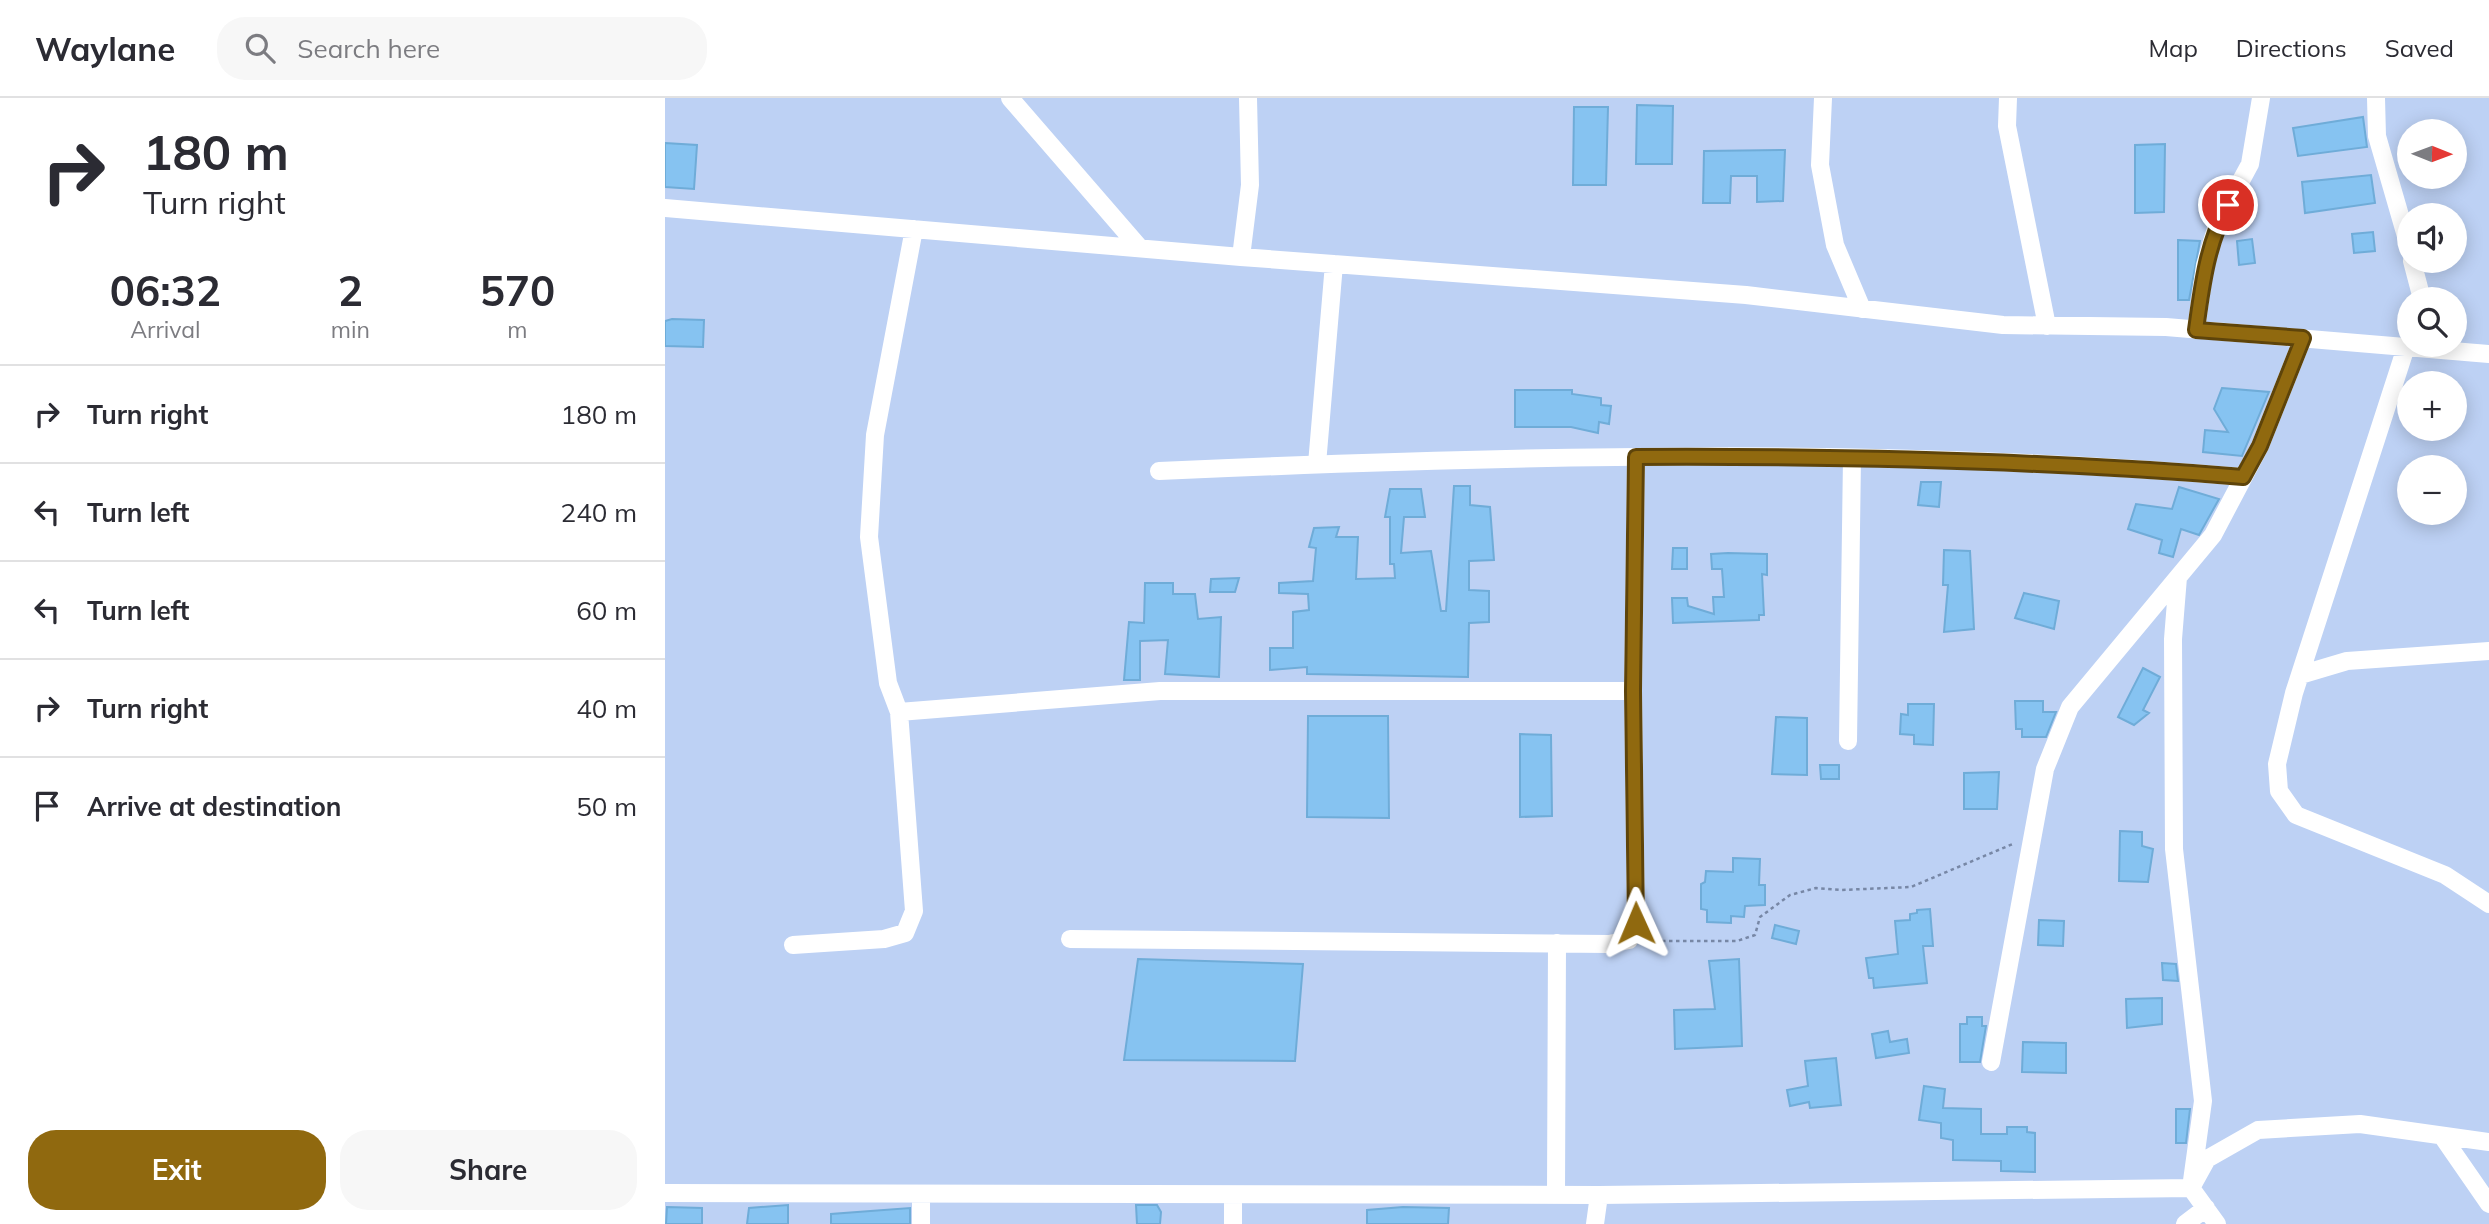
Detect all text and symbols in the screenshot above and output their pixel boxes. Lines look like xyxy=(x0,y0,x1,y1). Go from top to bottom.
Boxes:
search box xyxy=(217,17,707,80)
text: Waylane xyxy=(35,28,175,69)
icon: search xyxy=(241,29,279,67)
text: Search here xyxy=(297,32,440,65)
text: Map xyxy=(2148,33,2198,63)
text: Directions xyxy=(2236,33,2347,63)
text: Saved xyxy=(2385,33,2454,63)
north arrow xyxy=(2397,119,2467,189)
map controls xyxy=(2397,119,2467,525)
text: 180 m xyxy=(143,121,289,182)
icon: right xyxy=(28,126,119,217)
pin xyxy=(2198,175,2258,235)
text: Turn right xyxy=(143,182,286,222)
icon: arrive xyxy=(2209,186,2247,224)
button: sound xyxy=(2397,203,2467,273)
text: 06:32 xyxy=(110,264,221,317)
text: 2 xyxy=(338,264,363,317)
text: 570 xyxy=(480,264,555,317)
button: search xyxy=(2397,287,2467,357)
text: Arrival xyxy=(130,315,201,344)
text: min xyxy=(331,315,370,344)
text: m xyxy=(507,315,528,344)
button: + xyxy=(2397,371,2467,441)
icon: right xyxy=(28,395,66,433)
text: Turn right xyxy=(87,398,208,431)
text: 180 m xyxy=(561,398,637,431)
button: − xyxy=(2397,455,2467,525)
icon: left xyxy=(28,493,66,531)
text: Turn left xyxy=(87,496,189,529)
text: 240 m xyxy=(561,496,637,529)
icon: left xyxy=(28,591,66,629)
text: Turn left xyxy=(87,594,189,627)
text: 60 m xyxy=(576,594,637,627)
icon: right xyxy=(28,689,66,727)
text: Turn right xyxy=(87,692,208,725)
text: 40 m xyxy=(576,692,637,725)
icon: arrive xyxy=(28,787,66,825)
text: Arrive at destination xyxy=(87,790,342,823)
text: 50 m xyxy=(576,790,637,823)
position arrow xyxy=(1599,886,1673,960)
button: Exit xyxy=(28,1130,326,1210)
button: Share xyxy=(340,1130,637,1210)

